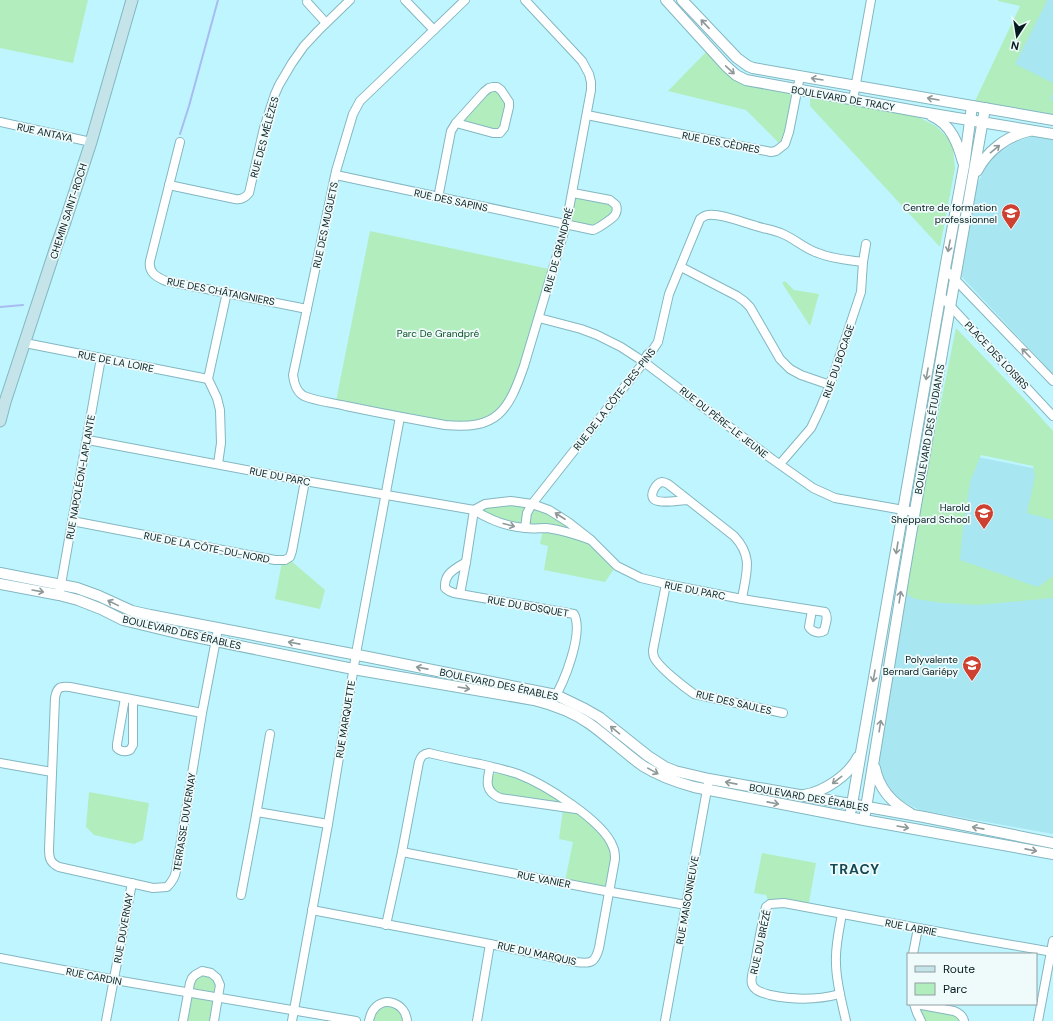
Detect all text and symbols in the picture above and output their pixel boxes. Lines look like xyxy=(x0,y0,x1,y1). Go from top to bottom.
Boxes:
north arrow xyxy=(997,16,1037,56)
one-way arrow xyxy=(700,19,710,29)
text: N xyxy=(1010,38,1020,53)
one-way arrow xyxy=(725,65,735,75)
one-way arrow xyxy=(810,75,823,83)
street label: BOULEVARD DE TRACY xyxy=(790,83,896,114)
street label: RUE DES MÉLÈZES xyxy=(247,95,282,179)
one-way arrow xyxy=(927,95,940,103)
street label: RUE ANTAYA xyxy=(16,120,74,145)
street label: RUE DES CÈDRES xyxy=(681,129,761,156)
one-way arrow xyxy=(989,144,1000,153)
street label: CHEMIN SAINT-ROCH xyxy=(47,162,90,261)
street label: RUE DES MUGUETS xyxy=(310,181,341,269)
street label: RUE DES SAPINS xyxy=(413,186,489,215)
place label: Centre de formation professionnel xyxy=(903,201,997,226)
school or university icon: Centre de formation professionnel xyxy=(1000,202,1022,230)
street label: RUE DE GRANDPRÉ xyxy=(541,206,576,294)
one-way arrow xyxy=(945,239,953,252)
street label: RUE DES CHÂTAIGNIERS xyxy=(166,275,276,308)
street label: PLACE DES LOISIRS xyxy=(962,319,1032,392)
street label: RUE DU BOCAGE xyxy=(820,322,857,400)
park label: Parc De Grandpré xyxy=(397,327,479,340)
street label: RUE DE LA CÔTE-DES-PINS xyxy=(570,345,659,453)
street label: RUE DE LA LOIRE xyxy=(77,348,155,375)
one-way arrow xyxy=(1021,348,1031,358)
street label: BOULEVARD DES ÉTUDIANTS xyxy=(912,363,947,495)
one-way arrow xyxy=(923,367,931,380)
street label: RUE DU PÈRE-LE JEUNE xyxy=(677,384,771,461)
street label: RUE NAPOLÉON-LAPLANTE xyxy=(63,413,98,541)
street label: RUE DU PARC xyxy=(248,464,311,489)
place label: Harold Sheppard School xyxy=(891,501,970,526)
school or university icon: Harold Sheppard School xyxy=(973,502,995,530)
one-way arrow xyxy=(554,512,566,520)
one-way arrow xyxy=(503,522,516,529)
street label: RUE DE LA CÔTE-DU-NORD xyxy=(143,529,271,566)
one-way arrow xyxy=(892,541,900,554)
street label: RUE DU PARC xyxy=(663,578,726,603)
one-way arrow xyxy=(31,587,44,595)
one-way arrow xyxy=(896,591,904,604)
street label: RUE DU BOSQUET xyxy=(486,593,570,620)
one-way arrow xyxy=(108,599,120,606)
street label: BOULEVARD DES ÉRABLES xyxy=(121,613,243,652)
one-way arrow xyxy=(288,639,301,647)
place label: Polyvalente Bernard Gariépy xyxy=(883,653,958,678)
school or university icon: Polyvalente Bernard Gariépy xyxy=(961,654,983,682)
one-way arrow xyxy=(416,663,429,671)
street label: BOULEVARD DES ÉRABLES xyxy=(438,666,560,703)
one-way arrow xyxy=(870,669,878,682)
street label: RUE MARQUETTE xyxy=(333,679,358,759)
one-way arrow xyxy=(457,684,470,692)
street label: RUE DES SAULES xyxy=(695,687,773,718)
one-way arrow xyxy=(876,720,884,733)
one-way arrow xyxy=(610,726,621,734)
one-way arrow xyxy=(647,768,659,776)
street label: TERRASSE DUVERNAY xyxy=(170,771,199,872)
one-way arrow xyxy=(832,775,842,784)
one-way arrow xyxy=(725,779,738,787)
street label: BOULEVARD DES ÉRABLES xyxy=(748,781,870,814)
one-way arrow xyxy=(766,799,779,807)
one-way arrow xyxy=(896,823,909,831)
one-way arrow xyxy=(972,824,985,832)
one-way arrow xyxy=(1024,847,1037,855)
street label: RUE MAISONNEUVE xyxy=(673,854,702,946)
district label: TRACY xyxy=(830,860,880,878)
street label: RUE VANIER xyxy=(516,868,572,891)
street label: RUE DUVERNAY xyxy=(111,892,136,964)
street label: RUE DU BRÉZÉ xyxy=(747,908,774,976)
street label: RUE LABRIE xyxy=(884,916,938,939)
street label: RUE DU MARQUIS xyxy=(496,939,578,968)
legend xyxy=(907,953,1037,1005)
text: Route xyxy=(943,961,975,977)
street label: RUE CARDIN xyxy=(65,965,123,988)
text: Parc xyxy=(943,981,967,997)

